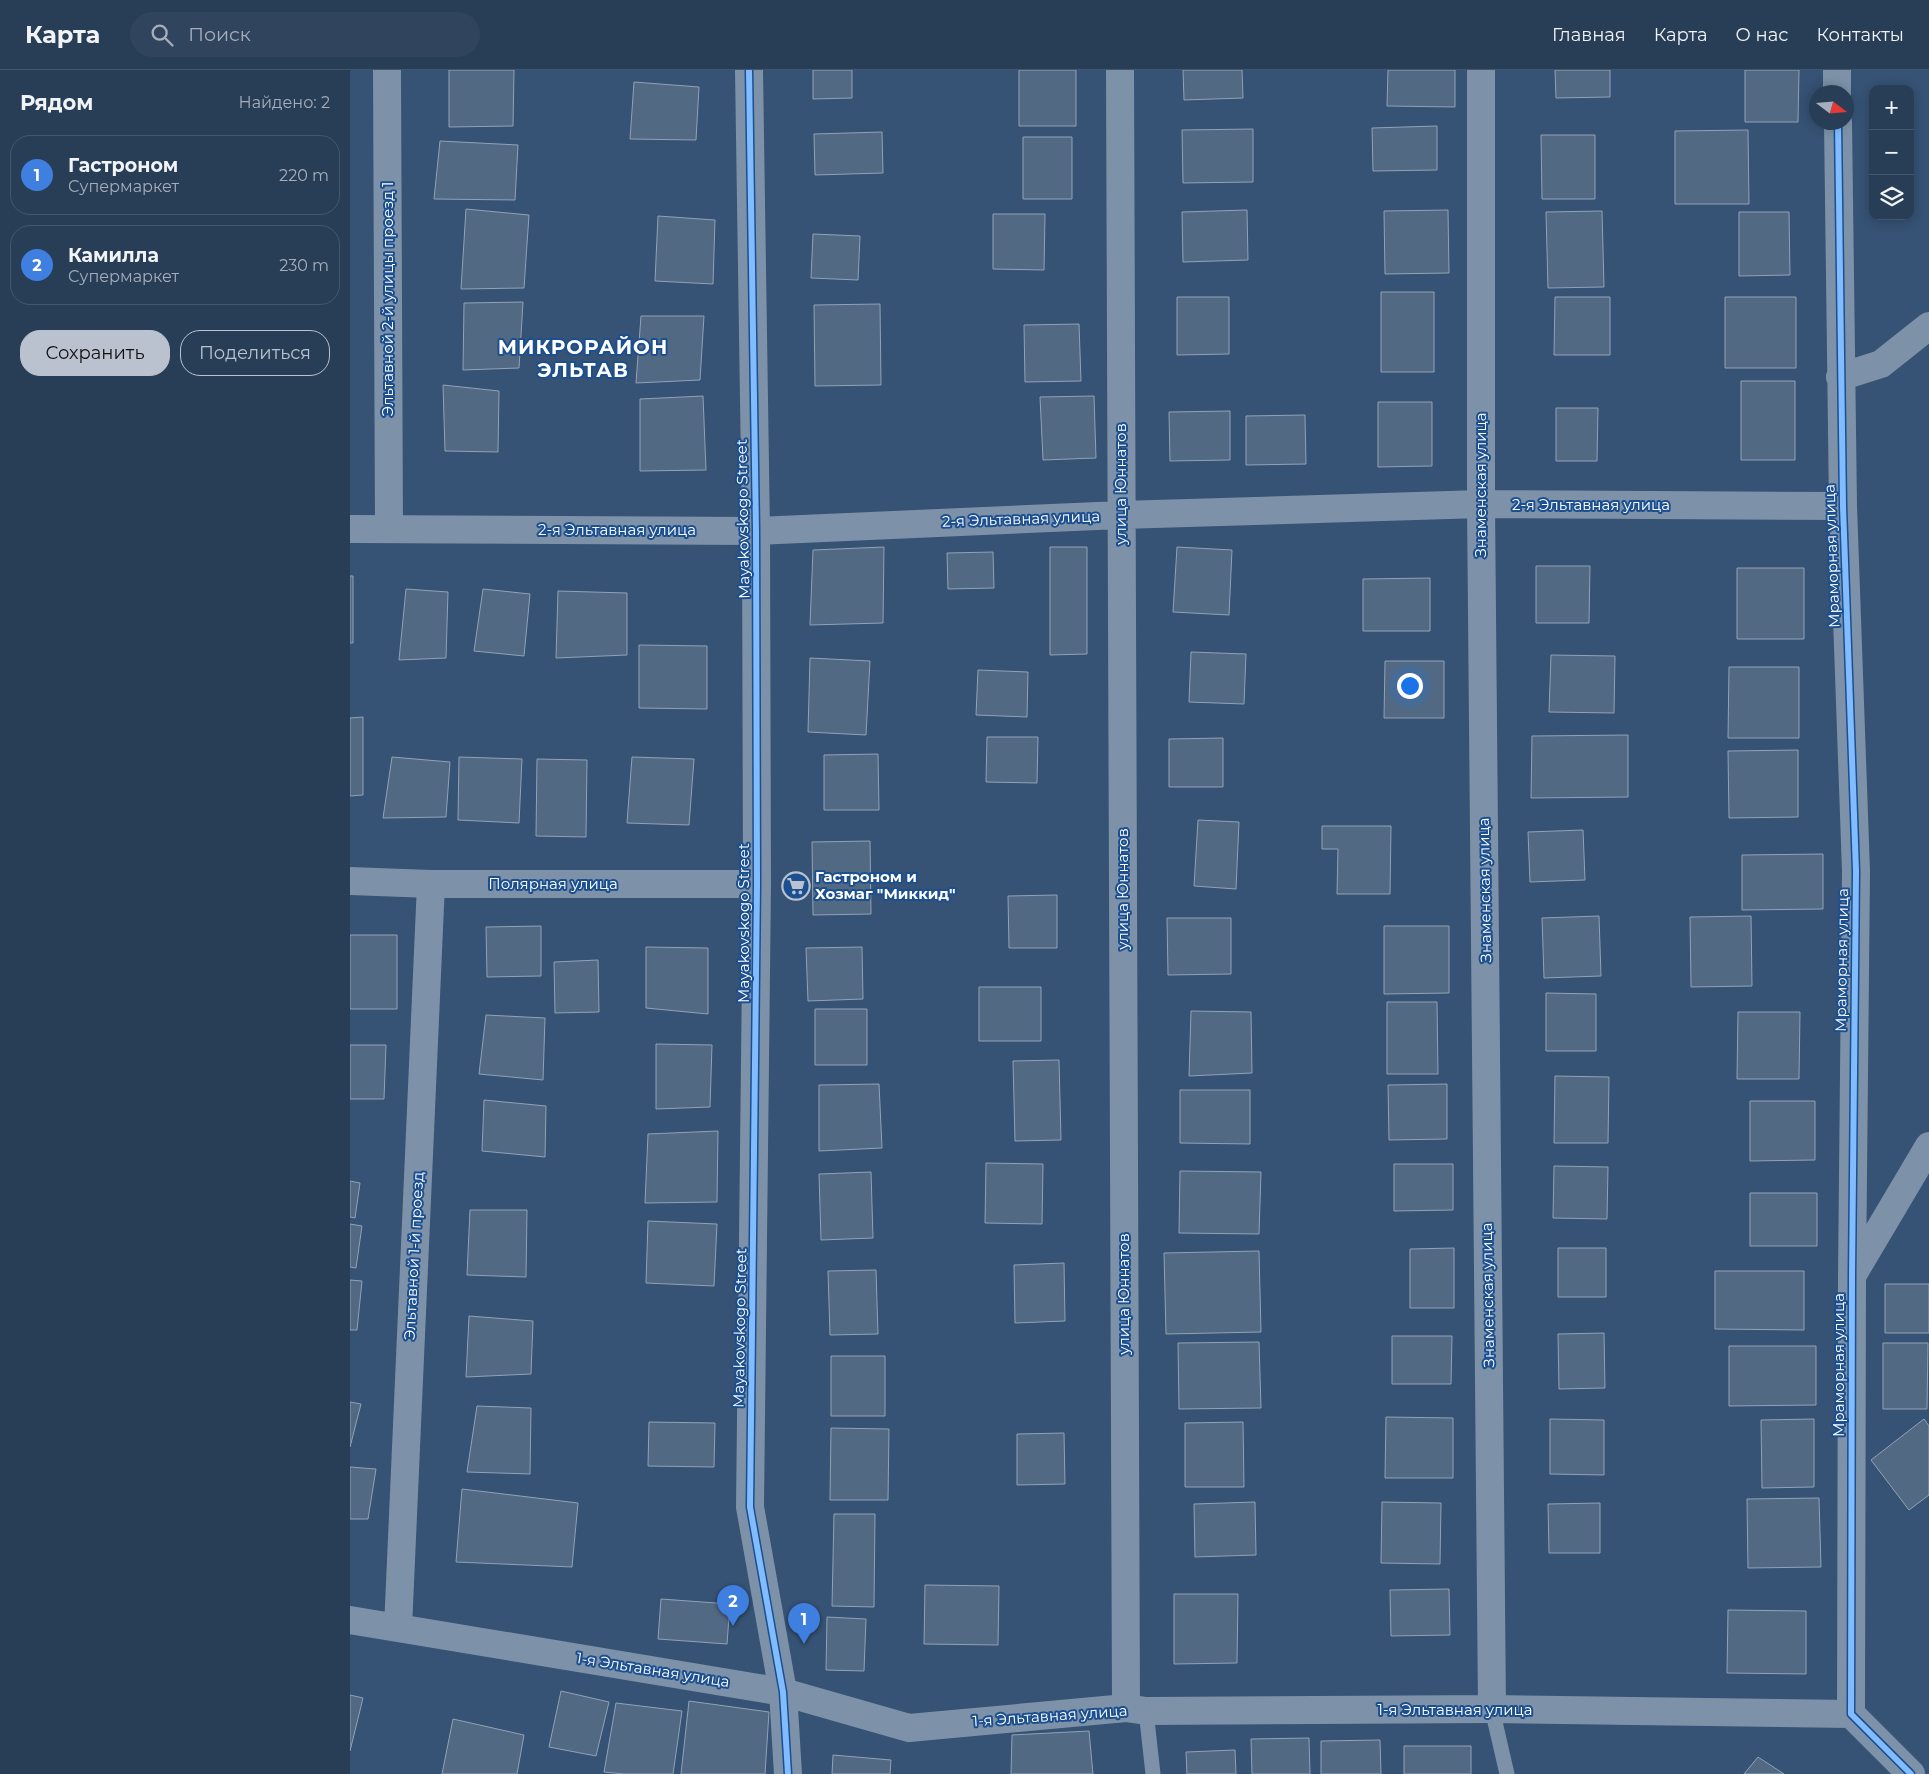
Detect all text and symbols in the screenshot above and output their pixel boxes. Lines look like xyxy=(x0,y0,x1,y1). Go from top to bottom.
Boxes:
search box xyxy=(130,12,480,57)
text: Карта xyxy=(25,20,100,49)
icon: search xyxy=(148,21,176,49)
text: Поиск xyxy=(188,23,251,46)
text: Главная xyxy=(1552,24,1626,46)
text: Карта xyxy=(1654,24,1708,46)
text: О нас xyxy=(1736,24,1788,46)
text: Контакты xyxy=(1816,24,1904,46)
north arrow xyxy=(1809,85,1854,130)
map controls xyxy=(1869,85,1914,220)
button: + xyxy=(1869,85,1914,130)
text: Рядом xyxy=(20,90,93,115)
text: Найдено: 2 xyxy=(239,93,330,112)
button: − xyxy=(1869,130,1914,175)
text: Гастроном xyxy=(68,154,178,177)
text: 1 xyxy=(34,166,40,185)
text: 220 m xyxy=(279,166,329,185)
button: layers xyxy=(1869,175,1914,220)
text: Супермаркет xyxy=(68,177,179,196)
street label: Эльтавной 2-й улицы проезд 1 xyxy=(378,182,397,416)
text: Камилла xyxy=(68,244,159,267)
text: 2 xyxy=(32,256,42,275)
text: 230 m xyxy=(279,256,329,275)
text: Супермаркет xyxy=(68,267,179,286)
button: Сохранить xyxy=(20,330,170,376)
button: Поделиться xyxy=(180,330,330,376)
district label: МИКРОРАЙОН ЭЛЬТАВ xyxy=(498,335,668,382)
street label: Знаменская улица xyxy=(1471,412,1490,558)
street label: улица Юннатов xyxy=(1111,423,1130,546)
street label: Mayakovskogo Street xyxy=(732,439,753,599)
street label: Мраморная улица xyxy=(1819,484,1844,628)
street label: 2-я Эльтавная улица xyxy=(1512,495,1670,514)
street label: 2-я Эльтавная улица xyxy=(942,506,1100,531)
street label: 2-я Эльтавная улица xyxy=(538,520,696,539)
your location xyxy=(1397,673,1423,699)
street label: Знаменская улица xyxy=(1474,817,1495,963)
street label: улица Юннатов xyxy=(1113,828,1132,951)
street label: Mayakovskogo Street xyxy=(734,843,753,1003)
place label: Гастроном и Хозмаг "Миккид" xyxy=(815,867,956,903)
supermarket icon: Гастроном и Хозмаг "Миккид" xyxy=(781,871,811,901)
street label: Полярная улица xyxy=(488,874,618,893)
street label: Мраморная улица xyxy=(1831,888,1852,1032)
street label: Эльтавной 1-й проезд xyxy=(400,1171,427,1341)
street label: Знаменская улица xyxy=(1477,1222,1498,1368)
street label: улица Юннатов xyxy=(1114,1233,1133,1356)
street label: Mayakovskogo Street xyxy=(729,1248,750,1408)
street label: Мраморная улица xyxy=(1829,1293,1848,1437)
pin: 2 xyxy=(717,1585,749,1626)
pin: 1 xyxy=(788,1603,820,1644)
street label: 1-я Эльтавная улица xyxy=(575,1648,731,1691)
street label: 1-я Эльтавная улица xyxy=(1378,1700,1533,1719)
street label: 1-я Эльтавная улица xyxy=(972,1701,1128,1730)

